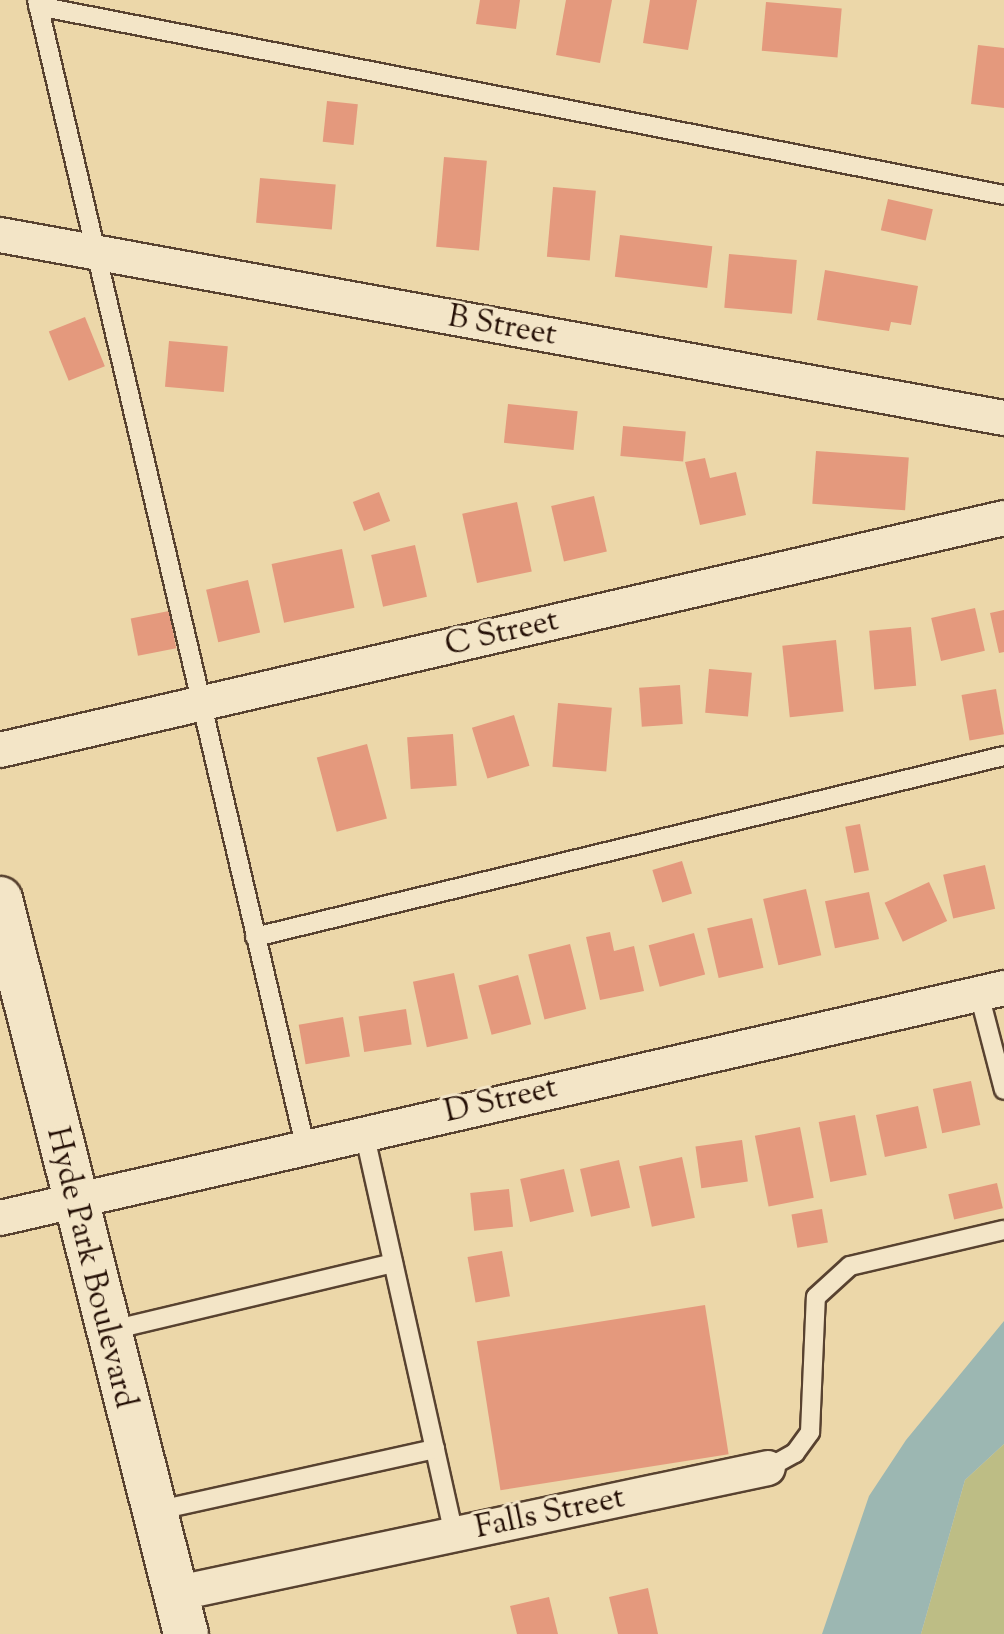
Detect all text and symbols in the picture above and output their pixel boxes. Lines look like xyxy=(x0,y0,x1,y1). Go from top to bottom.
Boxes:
street label: B Street xyxy=(445,299,559,355)
street label: C Street xyxy=(442,602,562,666)
street label: D Street xyxy=(441,1069,561,1133)
street label: Hyde Park Boulevard xyxy=(36,1123,144,1413)
street label: Falls Street xyxy=(472,1479,628,1549)

